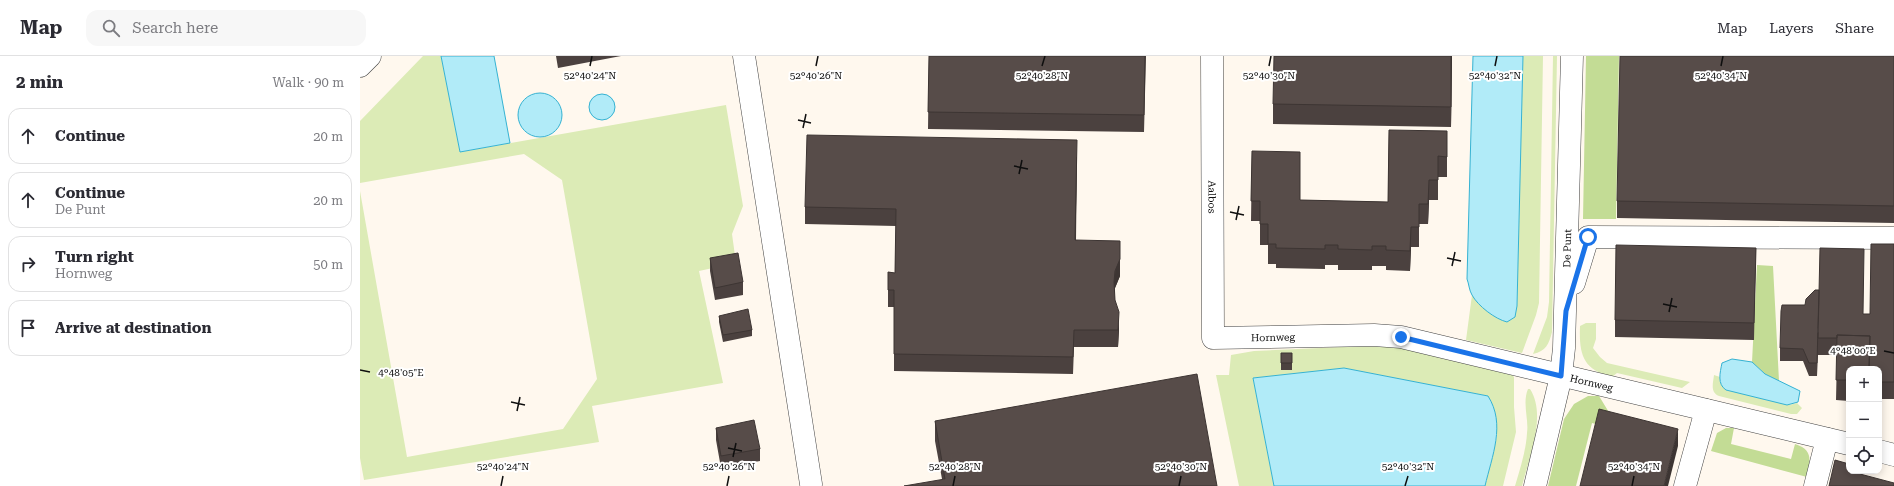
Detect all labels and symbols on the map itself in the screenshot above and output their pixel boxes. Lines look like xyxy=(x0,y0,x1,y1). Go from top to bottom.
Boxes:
text: 52°40'24"N xyxy=(564,70,616,81)
text: 52°40'26"N xyxy=(790,70,842,81)
text: 52°40'28"N xyxy=(1016,70,1068,81)
text: 52°40'30"N xyxy=(1243,70,1295,81)
text: 52°40'32"N xyxy=(1469,70,1521,81)
text: 52°40'34"N xyxy=(1695,70,1747,81)
street label: Aalbos xyxy=(1206,181,1218,214)
street label: De Punt xyxy=(1561,228,1573,268)
route start xyxy=(1579,228,1597,246)
route end xyxy=(1392,328,1410,346)
street label: Hornweg xyxy=(1251,331,1295,343)
text: 4°48'00"E xyxy=(1830,345,1876,356)
text: 4°48'05"E xyxy=(378,367,424,378)
street label: Hornweg xyxy=(1569,373,1614,394)
text: 52°40'24"N xyxy=(477,461,529,472)
text: 52°40'26"N xyxy=(703,461,755,472)
text: 52°40'28"N xyxy=(929,461,981,472)
text: 52°40'30"N xyxy=(1155,461,1207,472)
text: 52°40'32"N xyxy=(1382,461,1434,472)
text: 52°40'34"N xyxy=(1608,461,1660,472)

